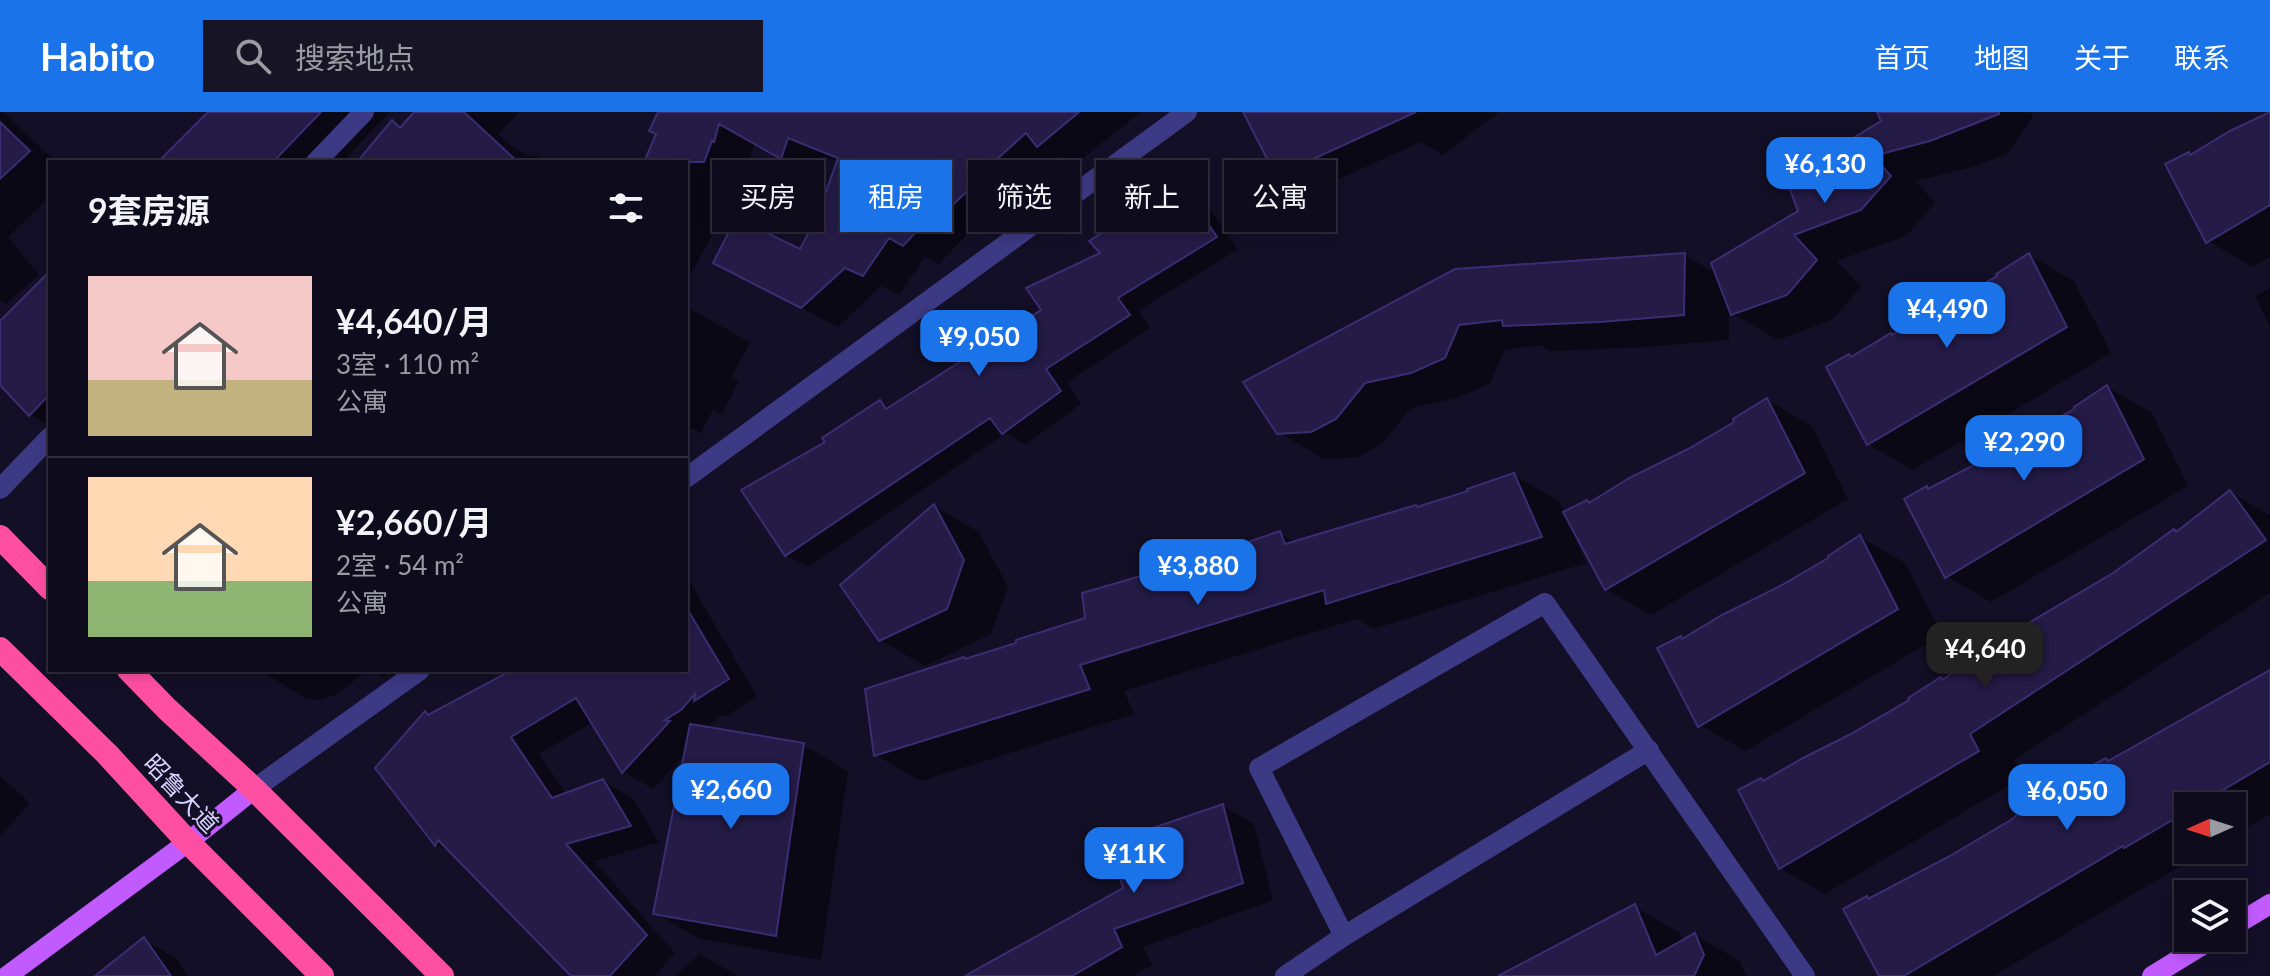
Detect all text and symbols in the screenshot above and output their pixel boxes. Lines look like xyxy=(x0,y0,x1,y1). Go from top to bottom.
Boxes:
search box xyxy=(203,20,763,92)
text: Habito xyxy=(40,33,155,79)
icon: search xyxy=(231,34,275,78)
text: 搜索地点 xyxy=(295,39,415,75)
text: 首页 xyxy=(1874,40,1930,74)
text: 地图 xyxy=(1974,40,2030,74)
text: 关于 xyxy=(2074,40,2130,74)
text: 联系 xyxy=(2174,40,2230,74)
pin: ¥6,130 xyxy=(1760,137,1890,205)
text: ¥6,130 xyxy=(1784,147,1866,179)
chip: 买房 xyxy=(712,160,824,232)
chip: 租房 xyxy=(840,160,952,232)
chip: 筛选 xyxy=(968,160,1080,232)
chip: 新上 xyxy=(1096,160,1208,232)
chip: 公寓 xyxy=(1224,160,1336,232)
icon: filters xyxy=(604,186,648,230)
text: 9套房源 xyxy=(88,189,210,230)
pin: ¥4,490 xyxy=(1882,282,2012,350)
text: ¥4,490 xyxy=(1906,292,1988,324)
text: ¥4,640/月 xyxy=(336,300,492,341)
icon: home xyxy=(152,308,248,404)
pin: ¥9,050 xyxy=(914,310,1044,378)
text: ¥9,050 xyxy=(938,320,1020,352)
text: 3室 · 110 m² xyxy=(336,348,479,380)
text: 公寓 xyxy=(336,385,388,417)
pin: ¥2,290 xyxy=(1959,415,2089,483)
text: ¥2,290 xyxy=(1983,425,2065,457)
text: ¥2,660/月 xyxy=(336,501,492,542)
icon: home xyxy=(152,509,248,605)
pin: ¥3,880 xyxy=(1133,539,1263,607)
text: 2室 · 54 m² xyxy=(336,549,464,581)
text: ¥3,880 xyxy=(1157,549,1239,581)
text: 公寓 xyxy=(336,586,388,618)
pin: ¥4,640 xyxy=(1920,622,2050,690)
text: ¥4,640 xyxy=(1944,632,2026,664)
street label: 昭鲁大道 xyxy=(139,748,225,838)
pin: ¥2,660 xyxy=(666,763,796,831)
pin: ¥6,050 xyxy=(2002,764,2132,832)
text: ¥2,660 xyxy=(690,773,772,805)
text: ¥6,050 xyxy=(2026,774,2108,806)
north arrow xyxy=(2174,792,2246,864)
map controls xyxy=(2174,792,2246,952)
pin: ¥11K xyxy=(1087,827,1181,895)
text: ¥11K xyxy=(1102,837,1166,869)
button: layers xyxy=(2174,880,2246,952)

